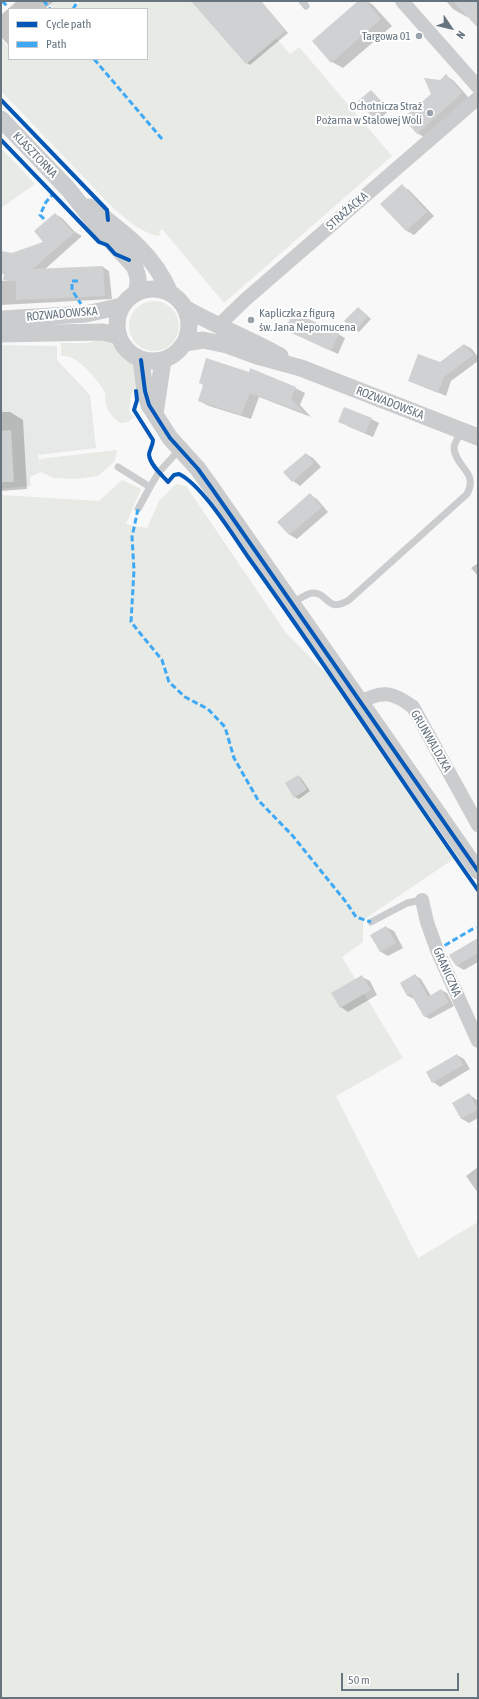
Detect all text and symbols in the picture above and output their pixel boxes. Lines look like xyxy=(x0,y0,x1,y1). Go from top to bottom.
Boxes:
legend xyxy=(8,8,148,60)
north arrow xyxy=(431,8,471,48)
text: Cycle path xyxy=(46,17,91,31)
place label: Targowa 01 xyxy=(362,29,411,43)
text: N xyxy=(454,29,468,41)
marker: Targowa 01 xyxy=(414,31,424,41)
text: Path xyxy=(46,37,67,51)
place label: Ochotnicza Straż Pożarna w Stalowej Woli xyxy=(316,99,422,127)
marker: Ochotnicza Straż Pożarna w Stalowej Woli xyxy=(425,108,435,118)
street label: KLASZTORNA xyxy=(10,129,60,181)
street label: STRAŻACKA xyxy=(323,189,371,233)
street label: ROZWADOWSKA xyxy=(26,304,98,324)
place label: Kapliczka z figurą św. Jana Nepomucena xyxy=(259,306,356,334)
marker: Kapliczka z figurą św. Jana Nepomucena xyxy=(246,315,256,325)
street label: ROZWADOWSKA xyxy=(354,383,426,423)
street label: GRUNWALDZKA xyxy=(407,707,455,775)
street label: GRANICZNA xyxy=(430,945,464,999)
scale bar xyxy=(343,1665,461,1691)
text: 50 m xyxy=(348,1673,370,1687)

